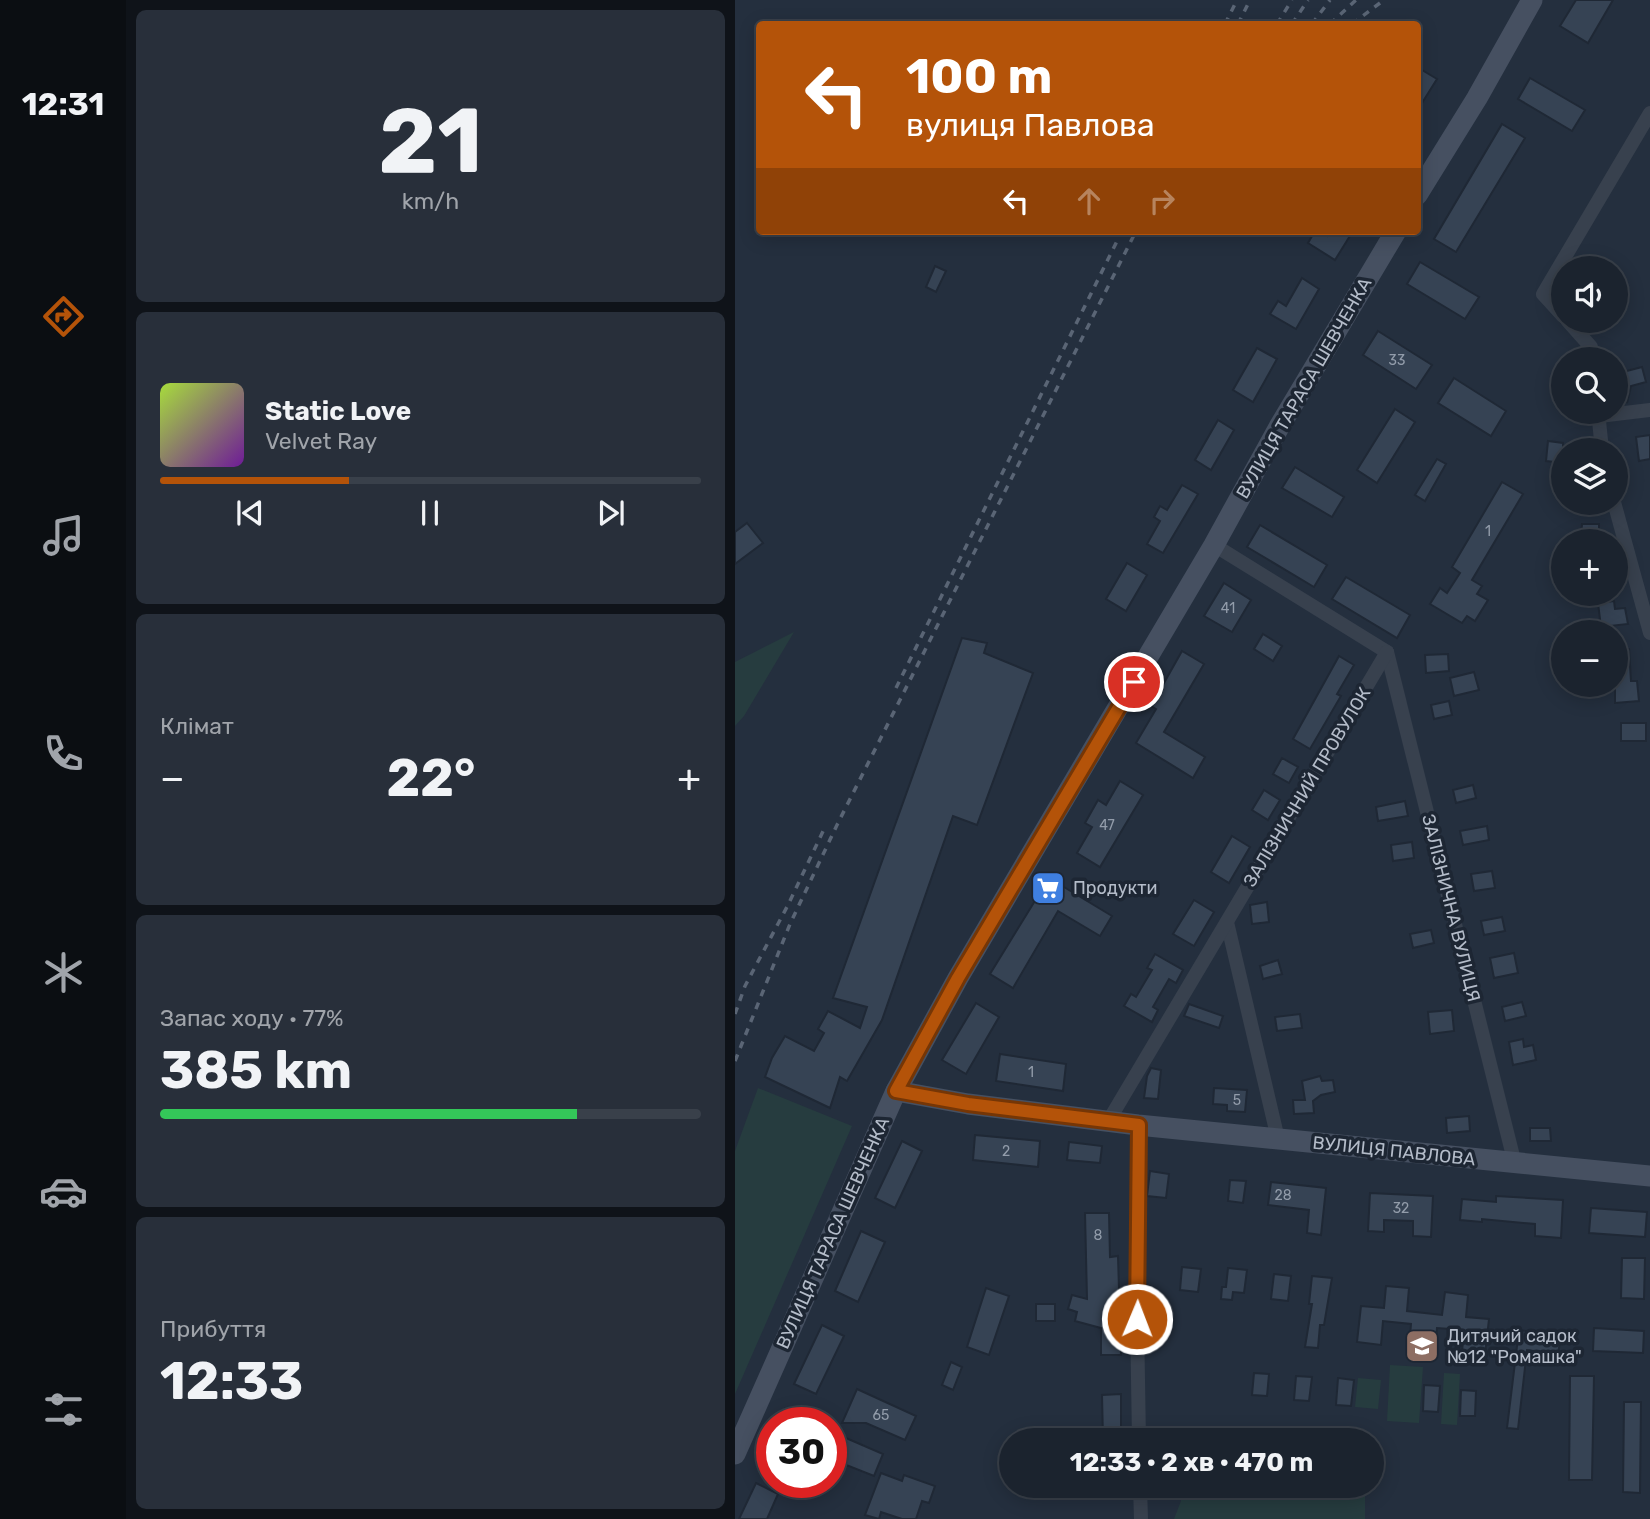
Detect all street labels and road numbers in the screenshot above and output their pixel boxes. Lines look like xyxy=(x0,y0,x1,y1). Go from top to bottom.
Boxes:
street label: ВУЛИЦЯ ТАРАСА ШЕВЧЕНКА xyxy=(1232,274,1376,502)
street label: ЗАЛІЗНИЧНИЙ ПРОВУЛОК xyxy=(1239,683,1375,891)
street label: ЗАЛІЗНИЧНА ВУЛИЦЯ xyxy=(1417,812,1485,1004)
street label: ВУЛИЦЯ ТАРАСА ШЕВЧЕНКА xyxy=(772,1114,894,1352)
street label: ВУЛИЦЯ ПАВЛОВА xyxy=(1312,1132,1476,1170)

